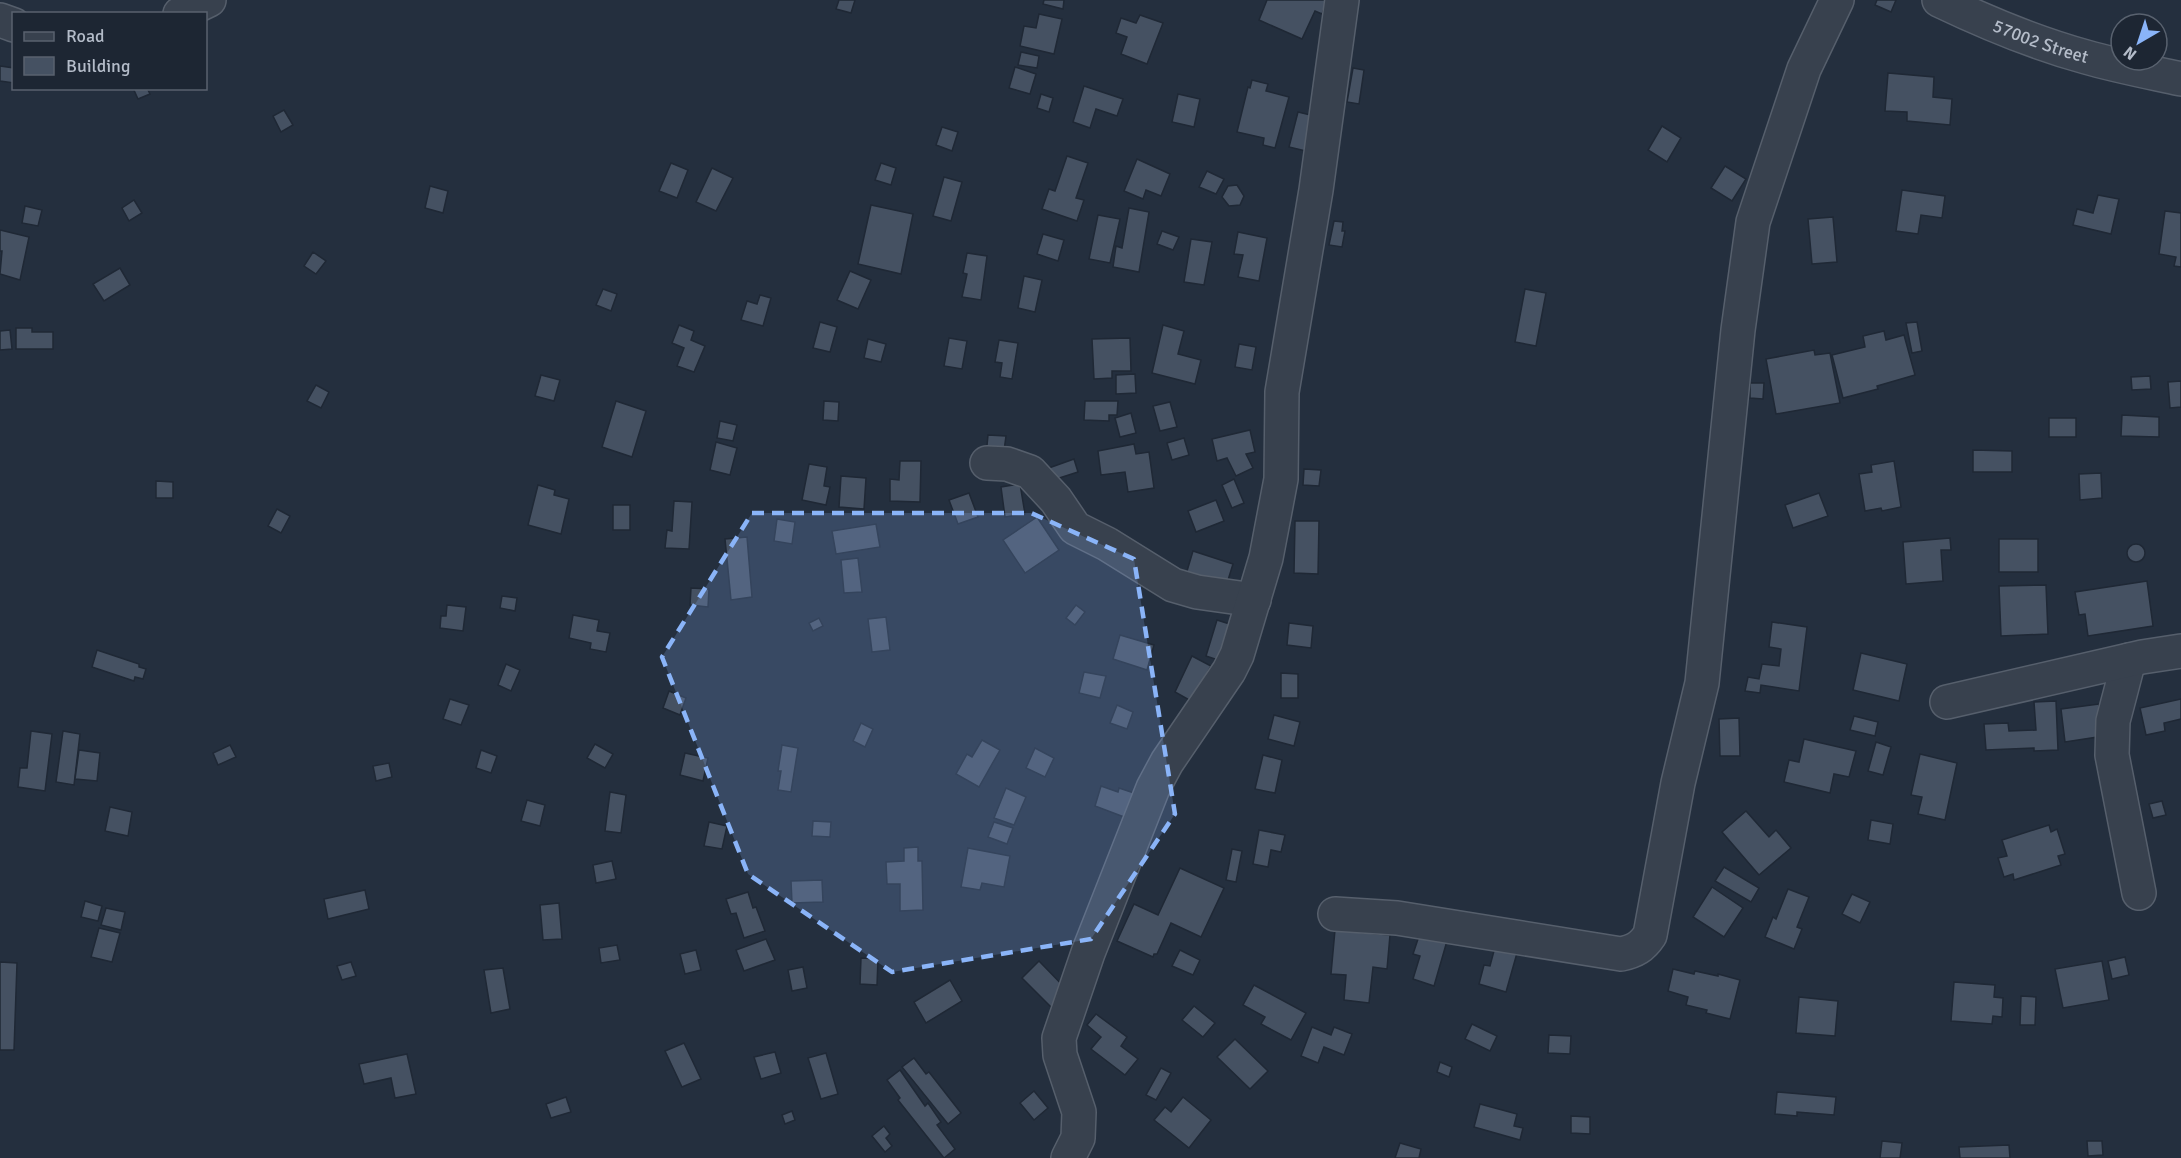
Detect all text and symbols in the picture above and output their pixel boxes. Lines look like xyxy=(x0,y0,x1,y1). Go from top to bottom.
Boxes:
legend xyxy=(12,12,207,90)
north arrow xyxy=(2109,12,2169,72)
street label: 57002 Street xyxy=(1990,15,2091,68)
text: Road xyxy=(66,25,105,47)
text: N xyxy=(2120,42,2141,64)
text: Building xyxy=(66,55,130,77)

